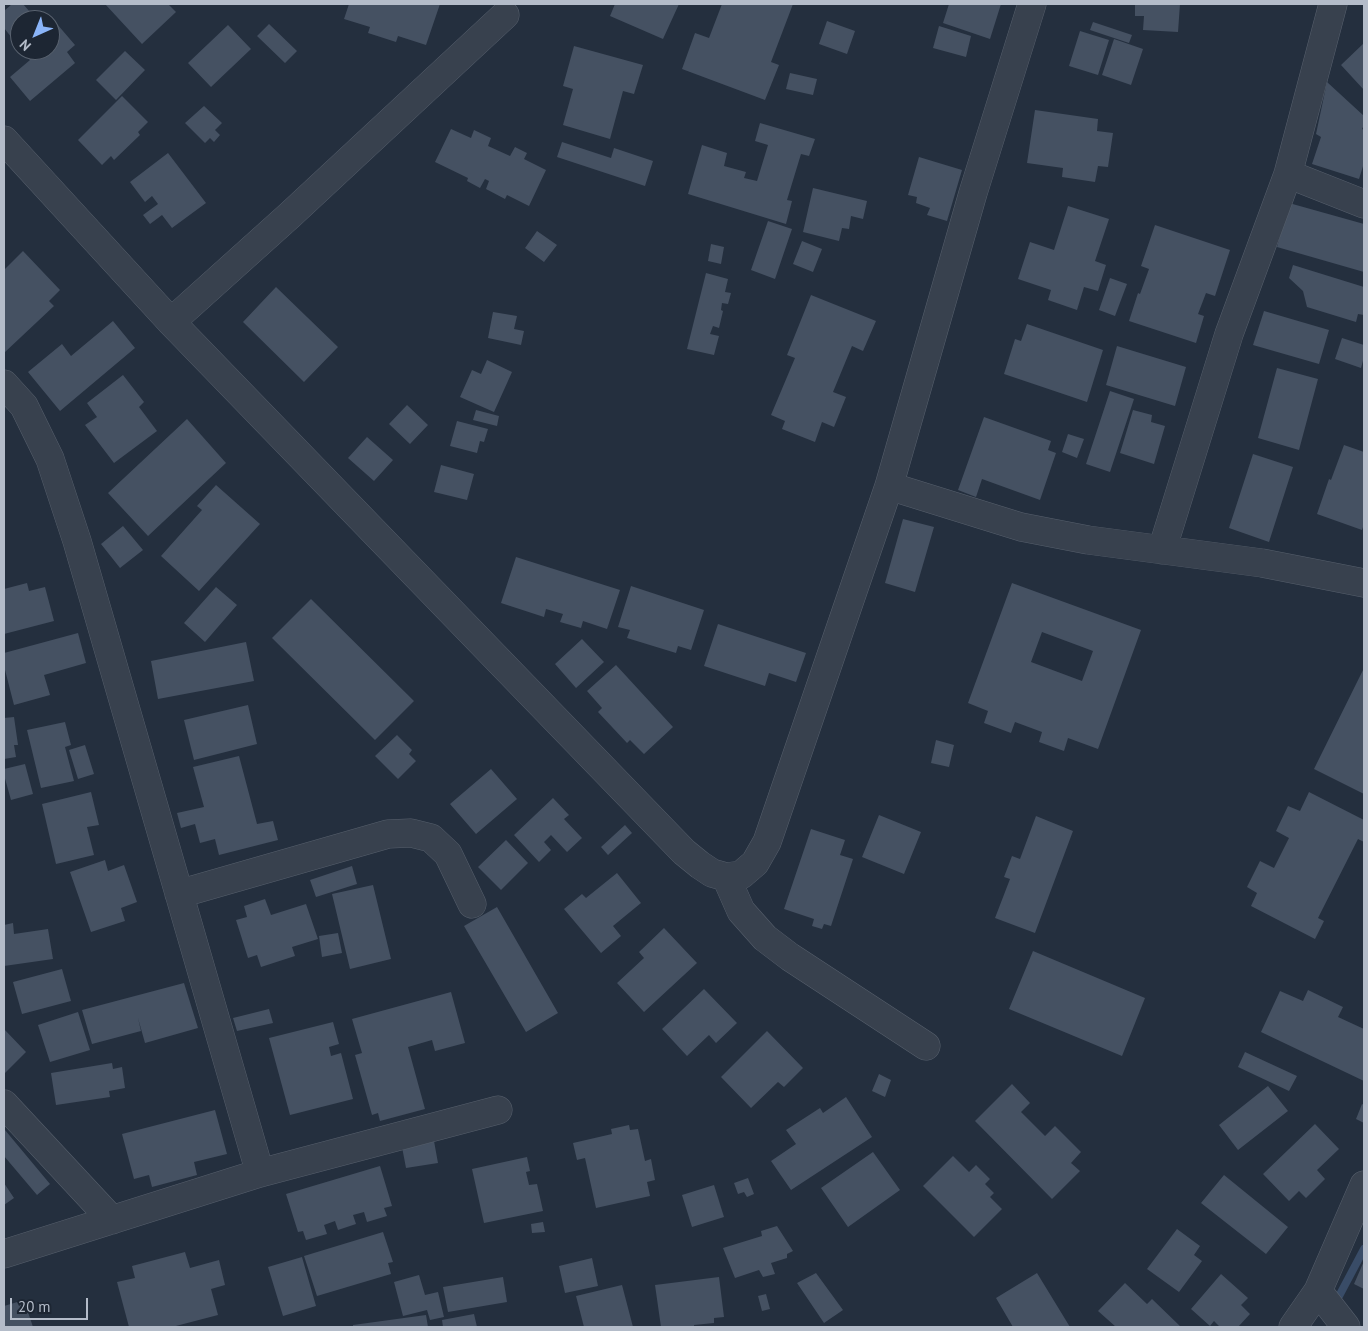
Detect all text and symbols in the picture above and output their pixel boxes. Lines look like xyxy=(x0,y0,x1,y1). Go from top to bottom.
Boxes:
north arrow xyxy=(10,10,60,60)
text: N xyxy=(16,35,35,55)
scale bar xyxy=(12,1288,90,1320)
text: 20 m xyxy=(18,1297,51,1316)

